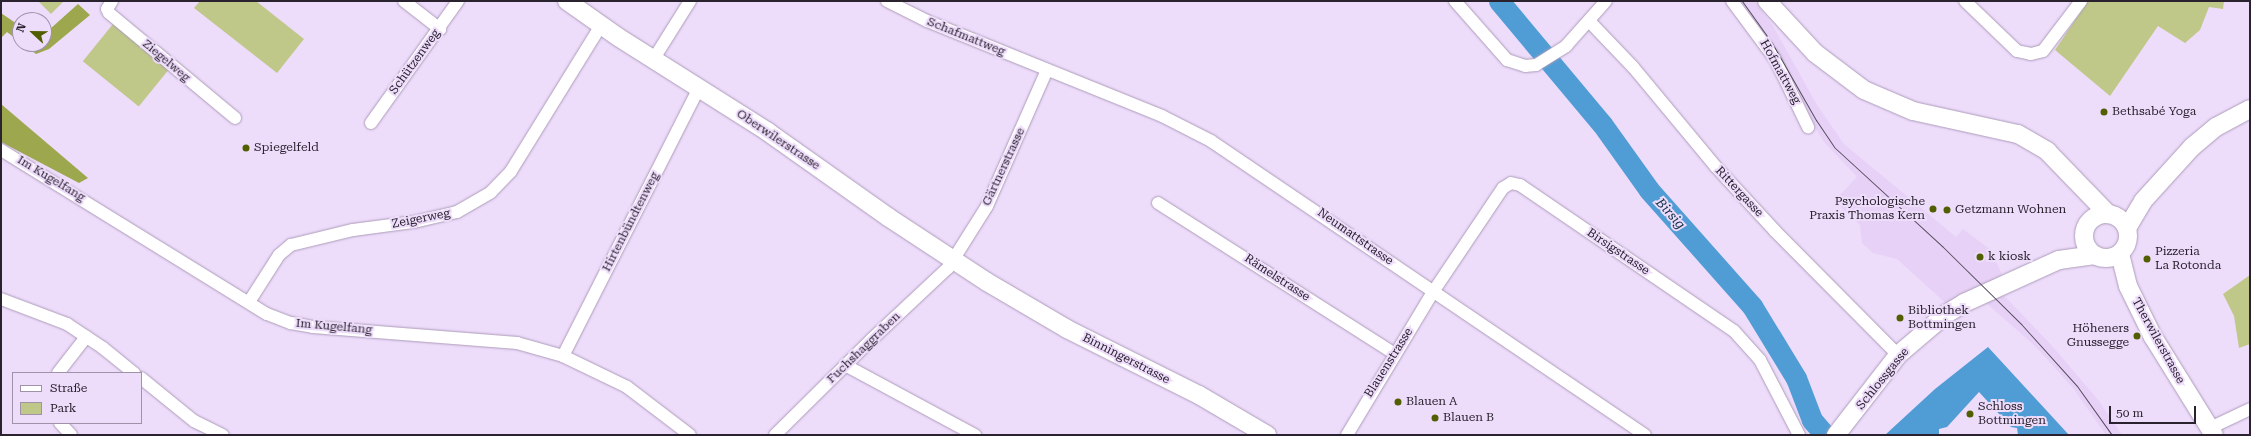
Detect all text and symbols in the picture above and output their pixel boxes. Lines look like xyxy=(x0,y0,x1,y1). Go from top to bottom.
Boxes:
north arrow xyxy=(12,12,52,52)
street label: Schafmattweg xyxy=(925,15,1007,59)
text: N xyxy=(14,21,29,34)
street label: Schützenweg xyxy=(387,27,443,97)
street label: Ziegelweg xyxy=(139,37,193,85)
street label: Hofmattweg xyxy=(1756,37,1804,107)
place label: Bethsabé Yoga xyxy=(2112,105,2196,119)
street label: Oberwilerstrasse xyxy=(734,107,822,173)
marker: Bethsabé Yoga xyxy=(2099,107,2109,117)
street label: Gärtnerstrasse xyxy=(980,126,1028,208)
place label: Spiegelfeld xyxy=(254,141,319,155)
marker: Spiegelfeld xyxy=(241,143,251,153)
street label: Im Kugelfang xyxy=(14,153,88,205)
street label: Rittergasse xyxy=(1712,164,1766,220)
street label: Hirtenbündtenweg xyxy=(600,170,662,274)
water label: Birsig xyxy=(1652,195,1688,233)
place label: Psychologische Praxis Thomas Kern xyxy=(1809,195,1925,223)
place label: Getzmann Wohnen xyxy=(1955,203,2066,217)
marker: Psychologische Praxis Thomas Kern xyxy=(1928,204,1938,214)
street label: Neumattstrasse xyxy=(1314,205,1396,269)
marker: Getzmann Wohnen xyxy=(1942,205,1952,215)
street label: Zeigerweg xyxy=(391,206,451,232)
street label: Birsigstrasse xyxy=(1584,226,1652,278)
place label: Pizzeria La Rotonda xyxy=(2155,245,2221,273)
place label: k kiosk xyxy=(1988,250,2031,264)
street label: Rämelstrasse xyxy=(1242,251,1312,305)
marker: k kiosk xyxy=(1975,252,1985,262)
marker: Pizzeria La Rotonda xyxy=(2142,254,2152,264)
street label: Therwilerstrasse xyxy=(2128,296,2188,386)
place label: Bibliothek Bottmingen xyxy=(1908,304,1976,332)
street label: Fuchshaggraben xyxy=(824,309,904,387)
marker: Bibliothek Bottmingen xyxy=(1895,313,1905,323)
street label: Im Kugelfang xyxy=(295,316,373,338)
place label: Höheners Gnussegge xyxy=(2067,322,2129,350)
street label: Blauenstrasse xyxy=(1362,326,1416,400)
street label: Binningerstrasse xyxy=(1080,331,1172,387)
marker: Höheners Gnussegge xyxy=(2132,331,2142,341)
street label: Schlossgasse xyxy=(1854,345,1912,413)
legend xyxy=(12,372,142,424)
text: Straße xyxy=(50,381,87,395)
place label: Blauen A xyxy=(1406,395,1457,409)
marker: Blauen A xyxy=(1393,397,1403,407)
scale bar xyxy=(2111,398,2198,424)
place label: Schloss Bottmingen xyxy=(1978,400,2046,428)
text: Park xyxy=(50,401,76,415)
text: 50 m xyxy=(2116,406,2143,420)
marker: Schloss Bottmingen xyxy=(1965,409,1975,419)
place label: Blauen B xyxy=(1443,411,1494,425)
marker: Blauen B xyxy=(1430,413,1440,423)

